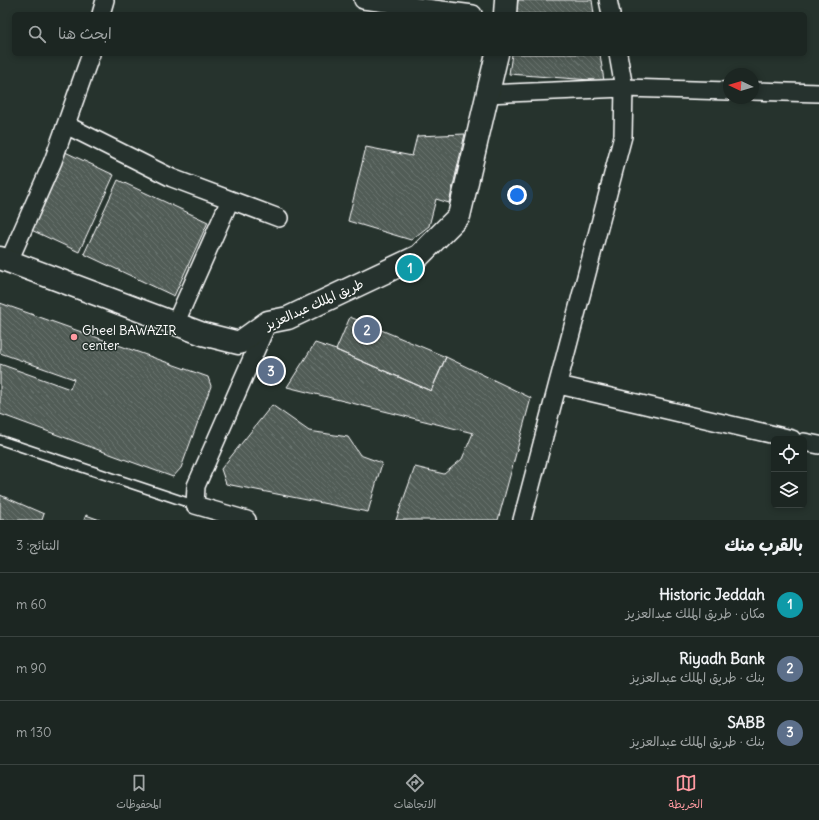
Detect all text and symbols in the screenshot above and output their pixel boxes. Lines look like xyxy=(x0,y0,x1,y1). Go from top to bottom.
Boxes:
search box xyxy=(12,12,807,56)
icon: search xyxy=(26,23,48,45)
text: ابحث هنا xyxy=(58,24,112,43)
north arrow xyxy=(723,68,759,104)
your location xyxy=(507,185,527,205)
pin: 1 xyxy=(397,253,423,283)
street label: طريق الملك عبدالعزيز xyxy=(261,275,366,334)
pin: 2 xyxy=(354,315,380,345)
place label: Gheel BAWAZIR center xyxy=(82,322,177,354)
marker: Gheel BAWAZIR center xyxy=(69,332,79,342)
pin: 3 xyxy=(258,356,284,386)
map controls xyxy=(771,436,807,508)
button: locate xyxy=(771,436,807,472)
button: layers xyxy=(771,472,807,508)
text: بالقرب منك xyxy=(724,534,803,556)
text: النتائج: 3 xyxy=(16,537,59,554)
text: Historic Jeddah xyxy=(659,585,765,604)
text: 60 m xyxy=(16,596,47,613)
text: 1 xyxy=(787,596,793,613)
text: مكان · طريق الملك عبدالعزيز xyxy=(626,605,765,622)
text: Riyadh Bank xyxy=(679,649,765,668)
text: 90 m xyxy=(16,660,47,677)
text: 2 xyxy=(786,660,794,677)
text: بنك · طريق الملك عبدالعزيز xyxy=(630,669,765,686)
text: SABB xyxy=(727,713,765,732)
text: 130 m xyxy=(16,724,52,741)
text: 3 xyxy=(786,724,794,741)
text: بنك · طريق الملك عبدالعزيز xyxy=(630,733,765,750)
tab: المحفوظات xyxy=(116,772,161,814)
tab: الاتجاهات xyxy=(394,772,436,814)
tab: الخريطة xyxy=(669,772,703,814)

